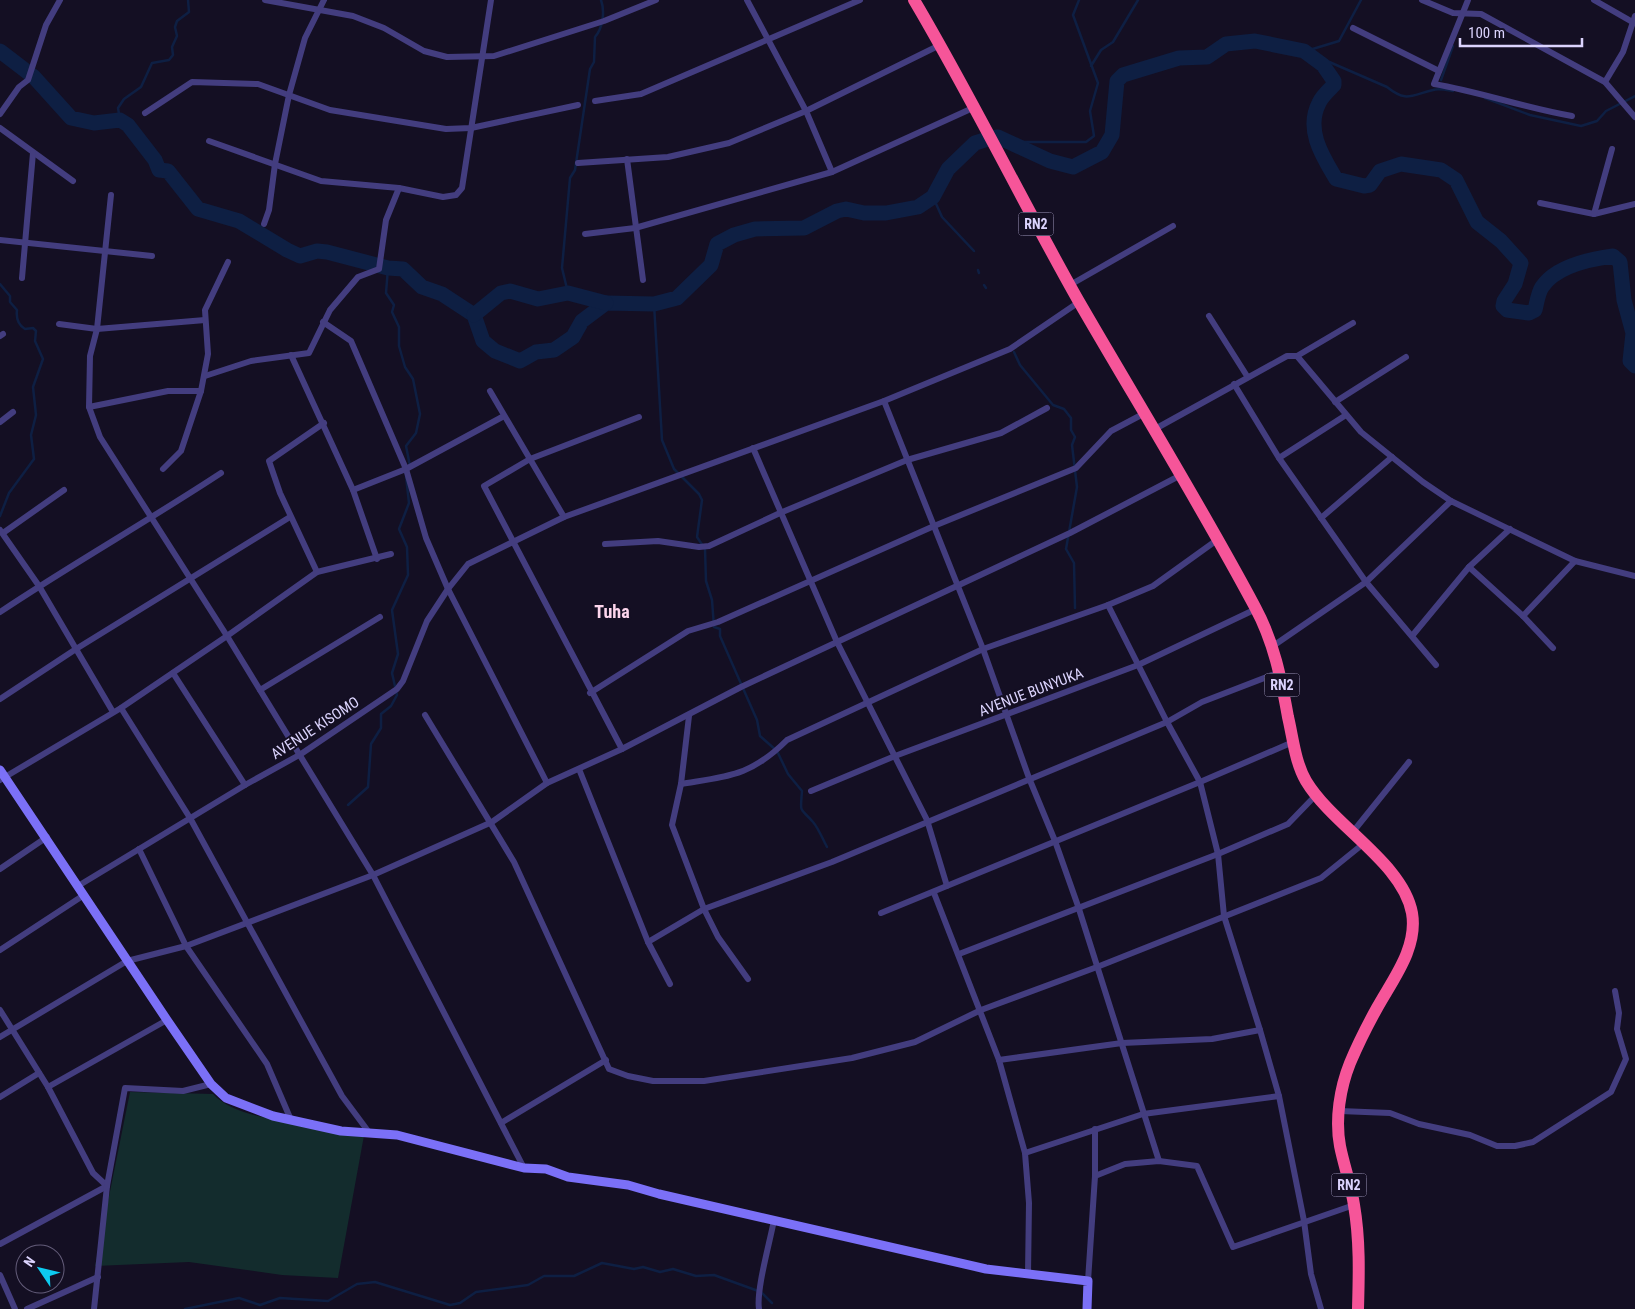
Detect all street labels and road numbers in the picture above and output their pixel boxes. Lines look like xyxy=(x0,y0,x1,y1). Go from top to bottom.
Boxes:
road number: RN2 xyxy=(1018,212,1054,235)
street label: AVENUE BUNYUKA xyxy=(976,664,1086,720)
road number: RN2 xyxy=(1264,674,1300,696)
street label: AVENUE KISOMO xyxy=(268,693,362,763)
road number: RN2 xyxy=(1332,1174,1366,1196)

